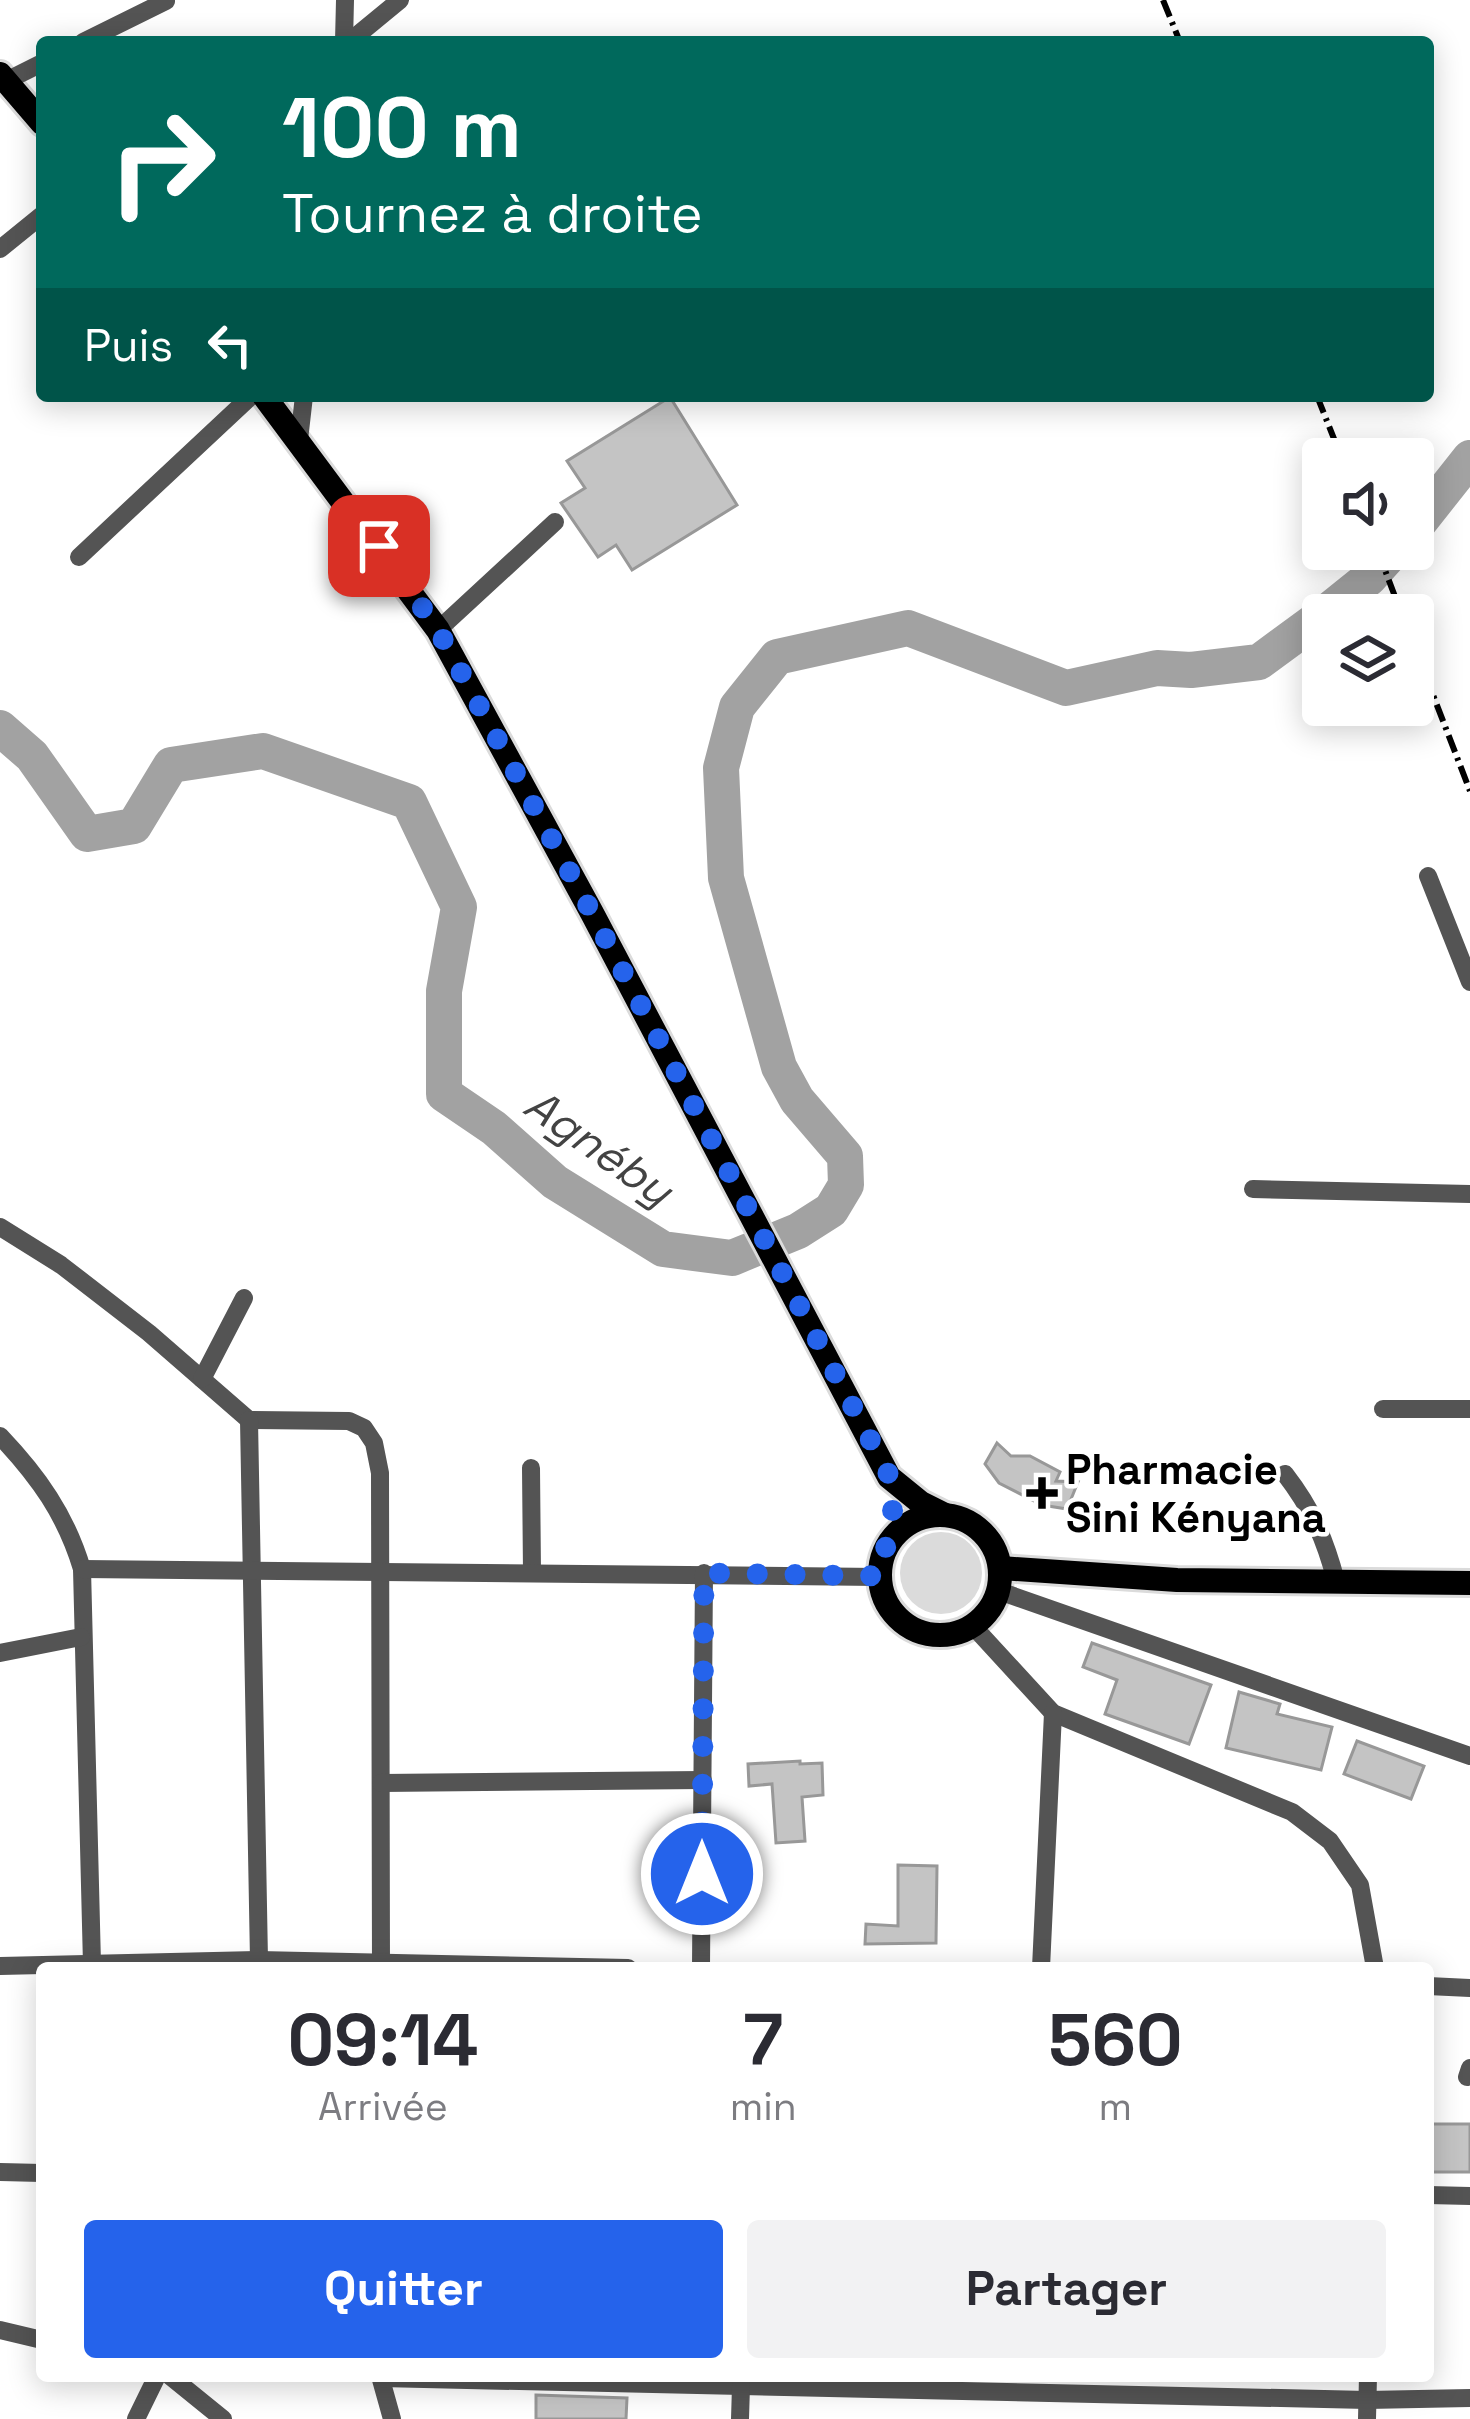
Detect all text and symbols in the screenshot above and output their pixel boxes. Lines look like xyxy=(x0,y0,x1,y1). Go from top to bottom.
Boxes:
text: 100 m xyxy=(282,74,522,182)
icon: right xyxy=(84,84,240,240)
text: Tournez à droite xyxy=(282,179,703,248)
icon: left xyxy=(197,312,263,378)
text: Puis xyxy=(84,317,173,374)
map controls xyxy=(1302,438,1434,726)
button: sound xyxy=(1302,438,1434,570)
pin xyxy=(328,495,430,597)
icon: arrive xyxy=(346,513,412,579)
button: layers xyxy=(1302,594,1434,726)
water label: Agnéby xyxy=(514,1075,686,1220)
place label: Pharmacie Sini Kényana xyxy=(1066,1443,1326,1544)
marker: Pharmacie Sini Kényana xyxy=(1029,1480,1055,1506)
position arrow xyxy=(639,1811,765,1937)
text: 09:14 xyxy=(287,1994,478,2086)
text: 7 xyxy=(743,1994,783,2086)
text: 560 xyxy=(1048,1994,1183,2086)
text: Arrivée xyxy=(318,2082,448,2131)
text: min xyxy=(730,2082,797,2131)
text: m xyxy=(1099,2082,1132,2131)
button: Quitter xyxy=(84,2220,723,2358)
button: Partager xyxy=(747,2220,1386,2358)

